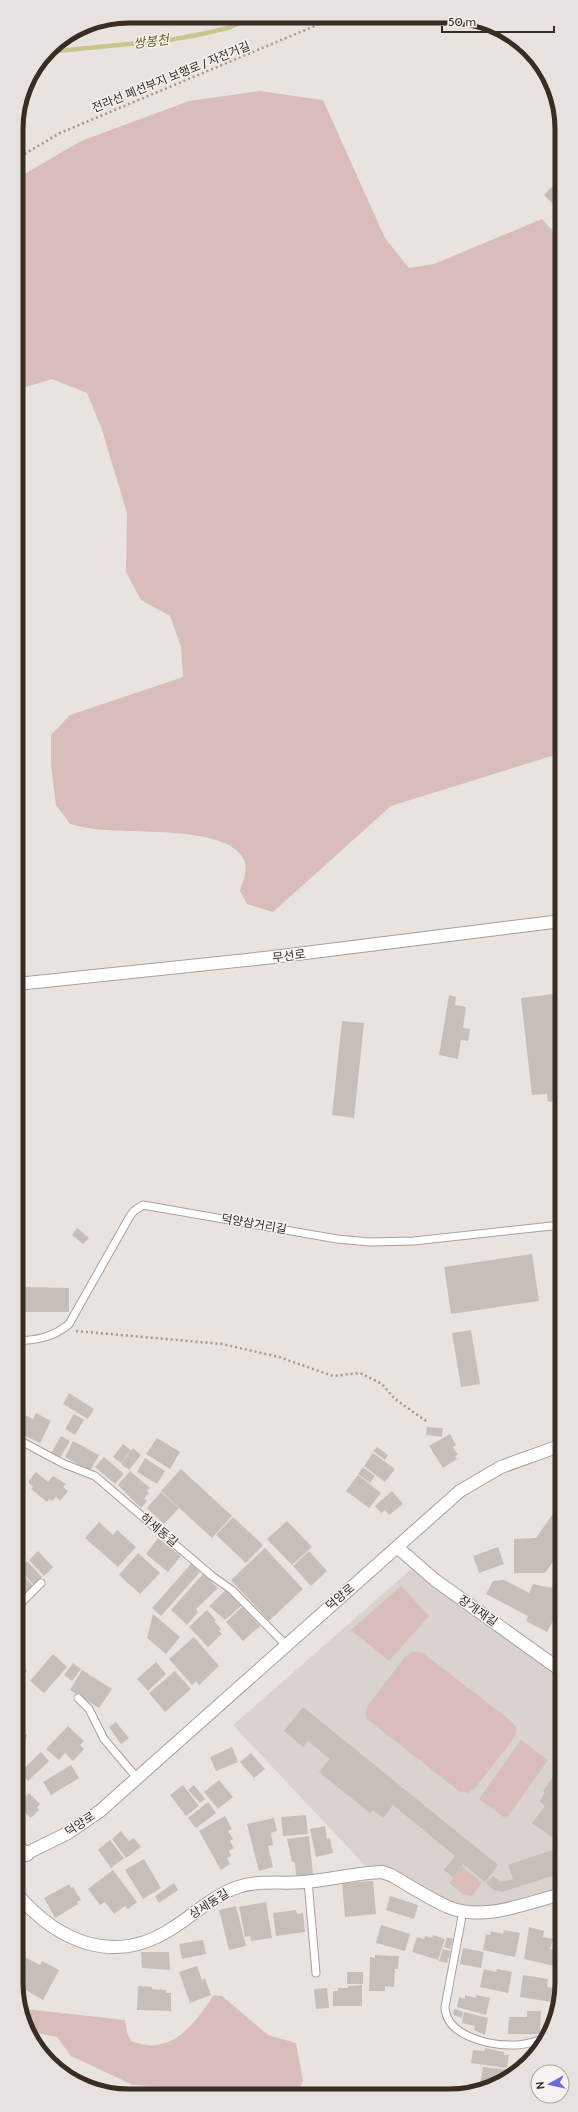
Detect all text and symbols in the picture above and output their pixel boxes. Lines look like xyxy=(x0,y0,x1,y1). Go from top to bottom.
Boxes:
scale bar xyxy=(442,8,554,34)
text: 50 m xyxy=(448,14,476,29)
water label: 쌍봉천 xyxy=(132,31,171,51)
street label: 전라선 폐선부지 보행로 / 자전거길 xyxy=(90,38,252,115)
street label: 무선로 xyxy=(272,946,306,965)
street label: 덕양삼거리길 xyxy=(220,1210,288,1237)
street label: 하세동길 xyxy=(138,1510,181,1550)
street label: 덕양로 xyxy=(322,1580,357,1613)
street label: 장개재길 xyxy=(456,1592,501,1629)
street label: 덕양로 xyxy=(62,1808,98,1839)
street label: 상세동길 xyxy=(186,1886,231,1922)
north arrow xyxy=(530,2064,570,2104)
text: N xyxy=(533,2081,548,2090)

